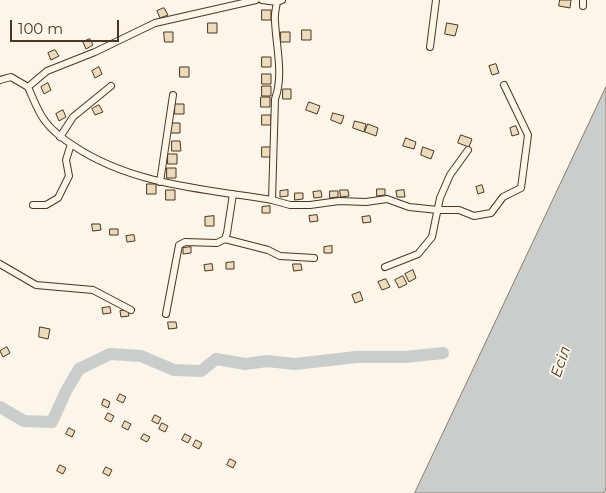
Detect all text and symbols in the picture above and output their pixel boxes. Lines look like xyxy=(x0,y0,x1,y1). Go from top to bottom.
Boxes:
scale bar xyxy=(12,10,121,42)
text: 100 m xyxy=(18,19,63,38)
water label: Есіл xyxy=(547,344,575,380)

